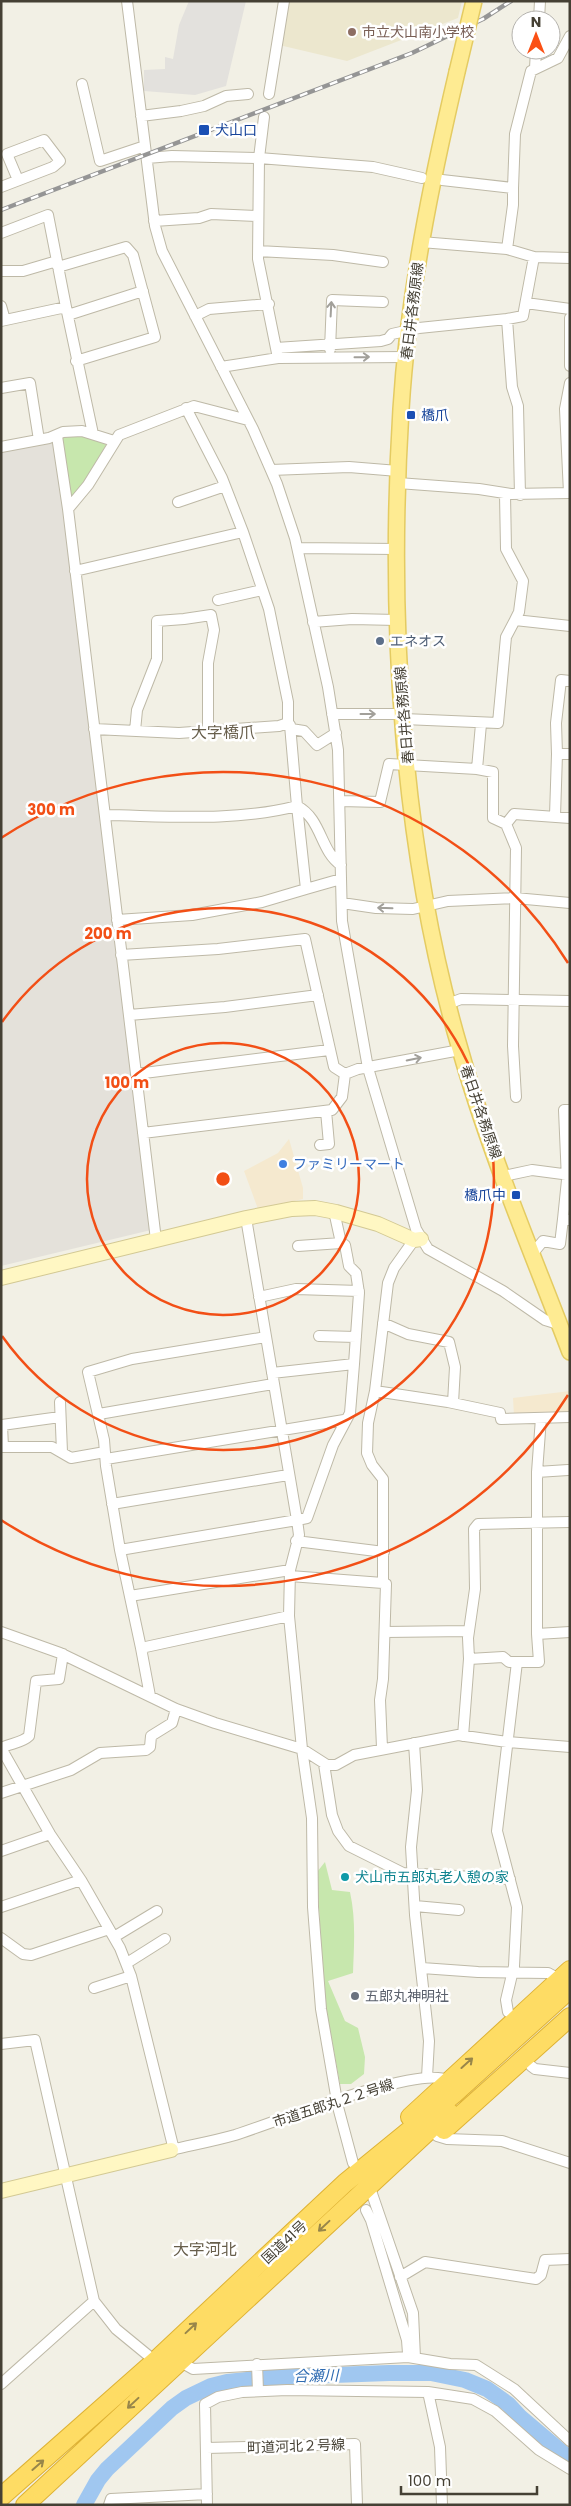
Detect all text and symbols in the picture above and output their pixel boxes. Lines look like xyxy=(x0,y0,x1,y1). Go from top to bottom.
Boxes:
north arrow xyxy=(511,10,561,60)
text: N xyxy=(531,12,541,32)
place label: 市立犬山南小学校 xyxy=(362,22,474,42)
marker: 市立犬山南小学校 xyxy=(346,26,358,38)
place label: 犬山口 xyxy=(215,120,257,140)
marker: 犬山口 xyxy=(197,123,211,137)
street label: 春日井各務原線 xyxy=(396,261,428,361)
one-way arrow xyxy=(327,301,336,317)
one-way arrow xyxy=(354,352,370,362)
place label: 橋爪 xyxy=(421,405,449,425)
marker: 橋爪 xyxy=(405,409,417,421)
place label: エネオス xyxy=(390,631,446,651)
marker: エネオス xyxy=(374,635,386,647)
street label: 春日井各務原線 xyxy=(390,665,418,765)
one-way arrow xyxy=(359,709,375,719)
district label: 大字橋爪 xyxy=(191,721,255,744)
text: 300 m xyxy=(27,799,75,820)
one-way arrow xyxy=(377,904,393,913)
text: 200 m xyxy=(84,923,132,944)
one-way arrow xyxy=(405,1054,421,1063)
street label: 春日井各務原線 xyxy=(456,1062,506,1162)
text: 100 m xyxy=(105,1072,149,1093)
place label: ファミリーマート xyxy=(293,1154,405,1174)
marker: ファミリーマート xyxy=(277,1158,289,1170)
centre of rings xyxy=(214,1170,232,1188)
place label: 橋爪中 xyxy=(464,1185,506,1205)
marker: 橋爪中 xyxy=(510,1189,522,1201)
place label: 犬山市五郎丸老人憩の家 xyxy=(355,1867,509,1887)
marker: 犬山市五郎丸老人憩の家 xyxy=(339,1871,351,1883)
place label: 五郎丸神明社 xyxy=(365,1986,449,2006)
marker: 五郎丸神明社 xyxy=(349,1990,361,2002)
one-way arrow xyxy=(460,2057,473,2069)
street label: 市道五郎丸２２号線 xyxy=(270,2074,396,2132)
street label: 国道41号 xyxy=(257,2216,311,2268)
one-way arrow xyxy=(317,2220,330,2232)
district label: 大字河北 xyxy=(173,2238,237,2261)
one-way arrow xyxy=(185,2322,197,2334)
water label: 合瀬川 xyxy=(293,2365,341,2386)
one-way arrow xyxy=(127,2397,139,2409)
street label: 町道河北２号線 xyxy=(247,2434,345,2458)
one-way arrow xyxy=(31,2460,44,2471)
scale bar xyxy=(401,2464,537,2496)
text: 100 m xyxy=(408,2470,451,2491)

